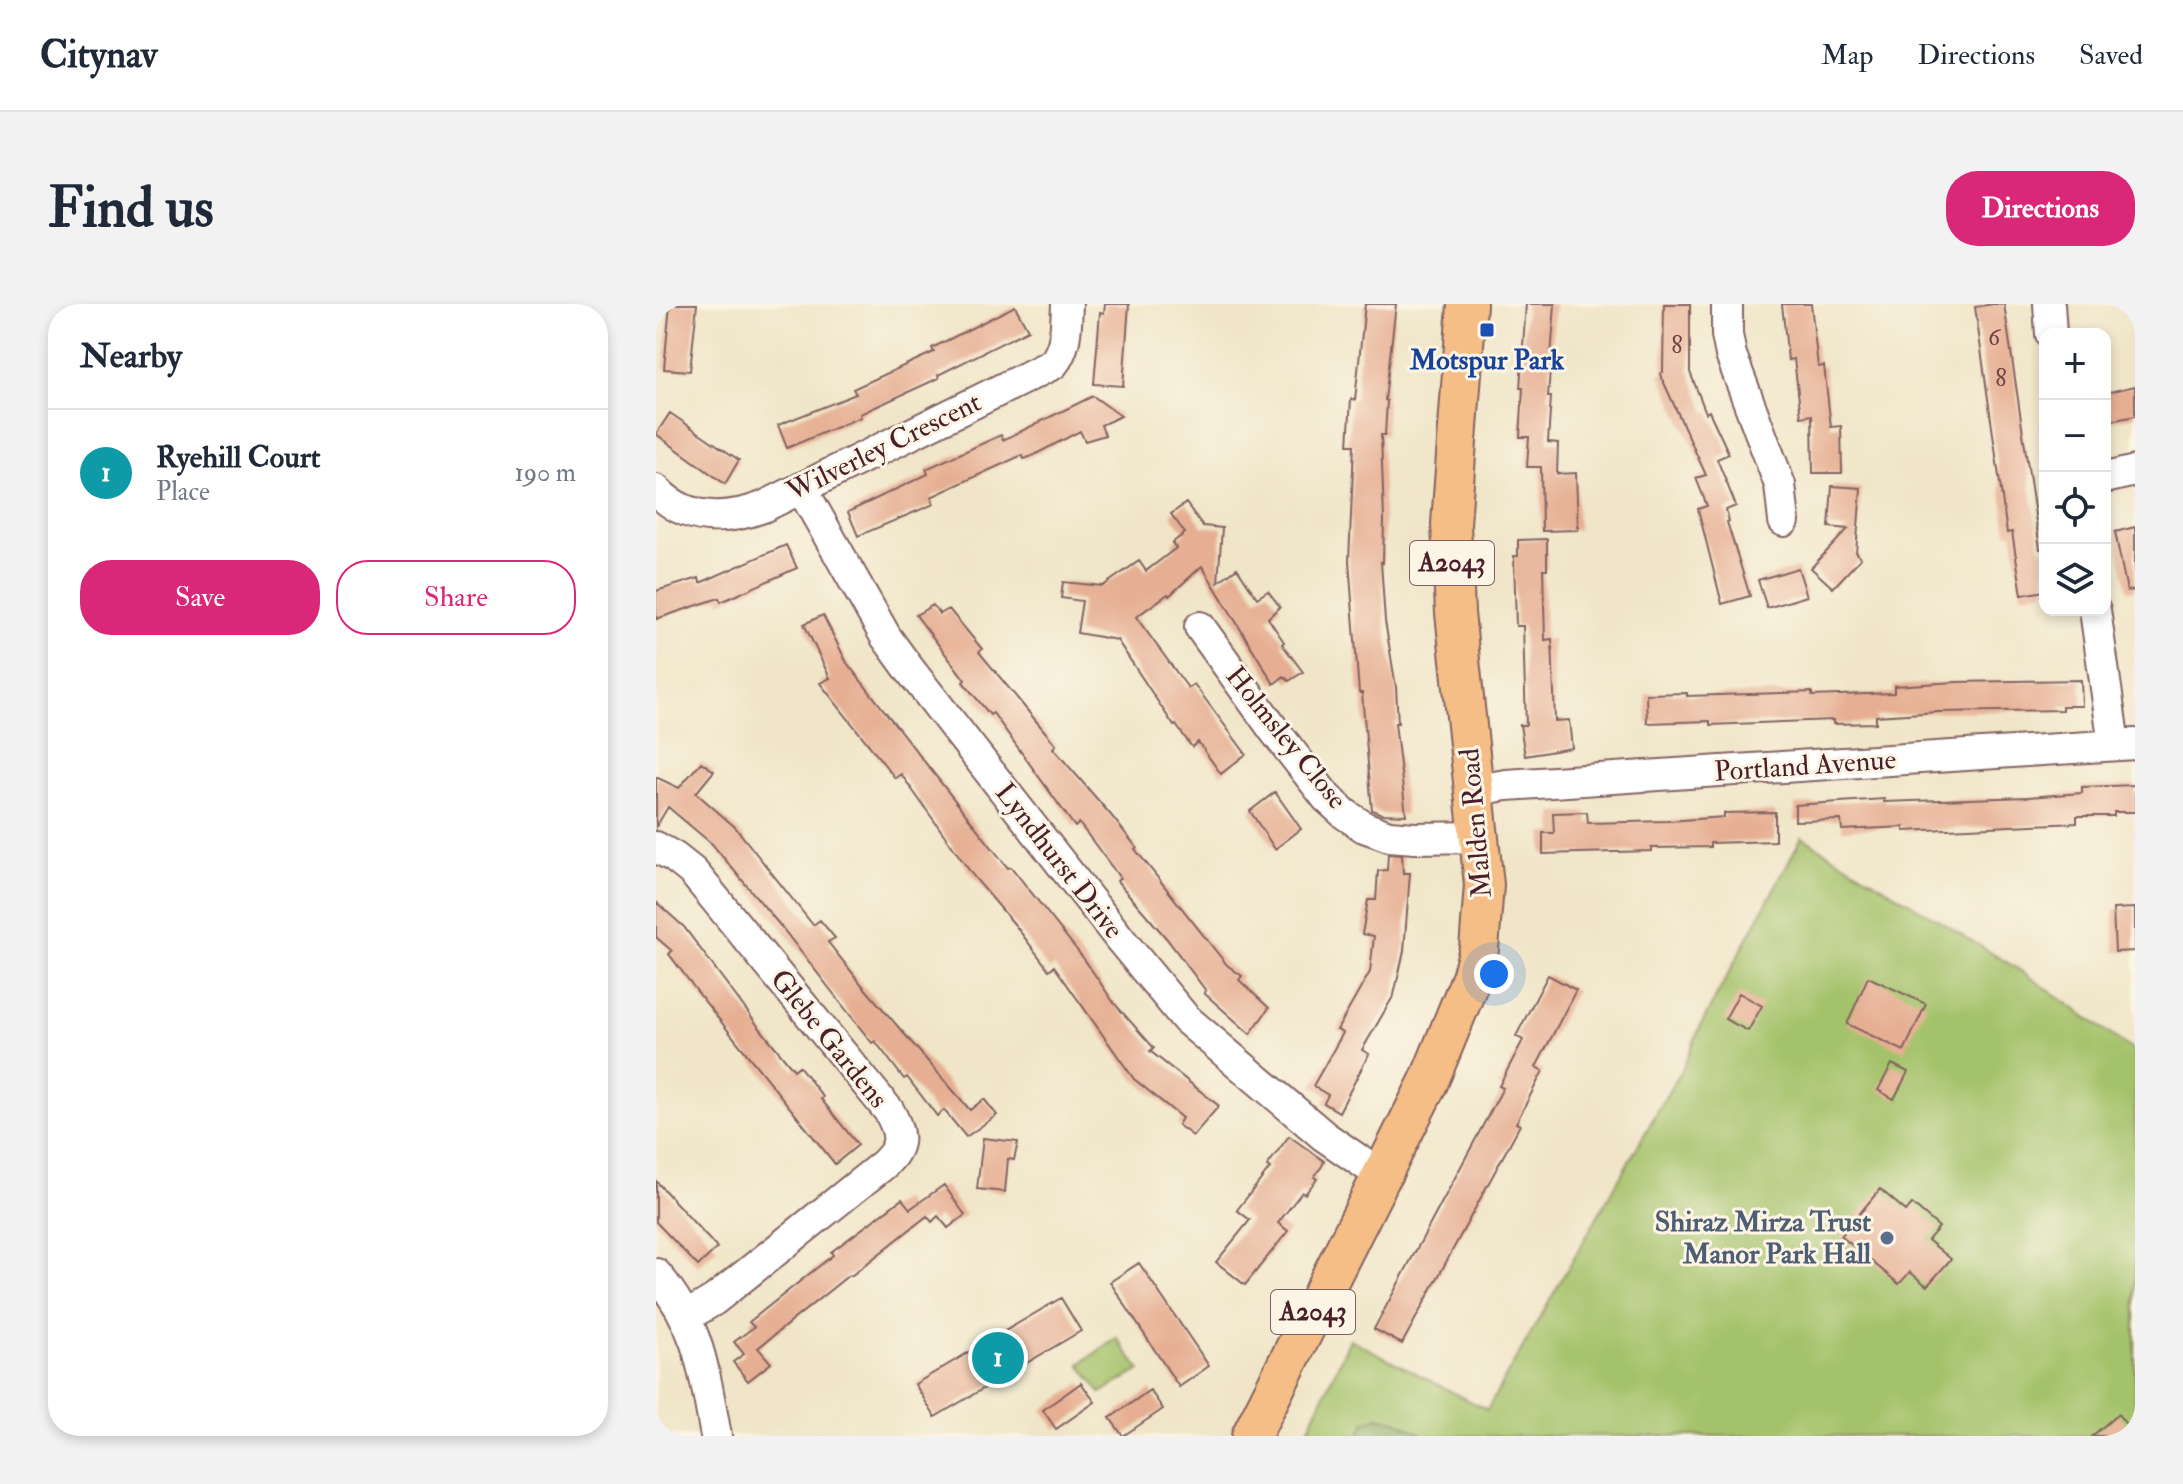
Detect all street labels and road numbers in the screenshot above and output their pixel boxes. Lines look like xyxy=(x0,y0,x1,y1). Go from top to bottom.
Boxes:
street label: Wilverley Crescent xyxy=(780,385,987,510)
road number: A2043 xyxy=(1410,541,1494,585)
street label: Holmsley Close xyxy=(1218,660,1354,817)
street label: Portland Avenue xyxy=(1713,742,1897,790)
street label: Malden Road xyxy=(1452,747,1500,899)
street label: Lyndhurst Drive xyxy=(987,776,1131,946)
street label: Glebe Gardens xyxy=(762,963,896,1115)
road number: A2043 xyxy=(1271,1290,1355,1334)

